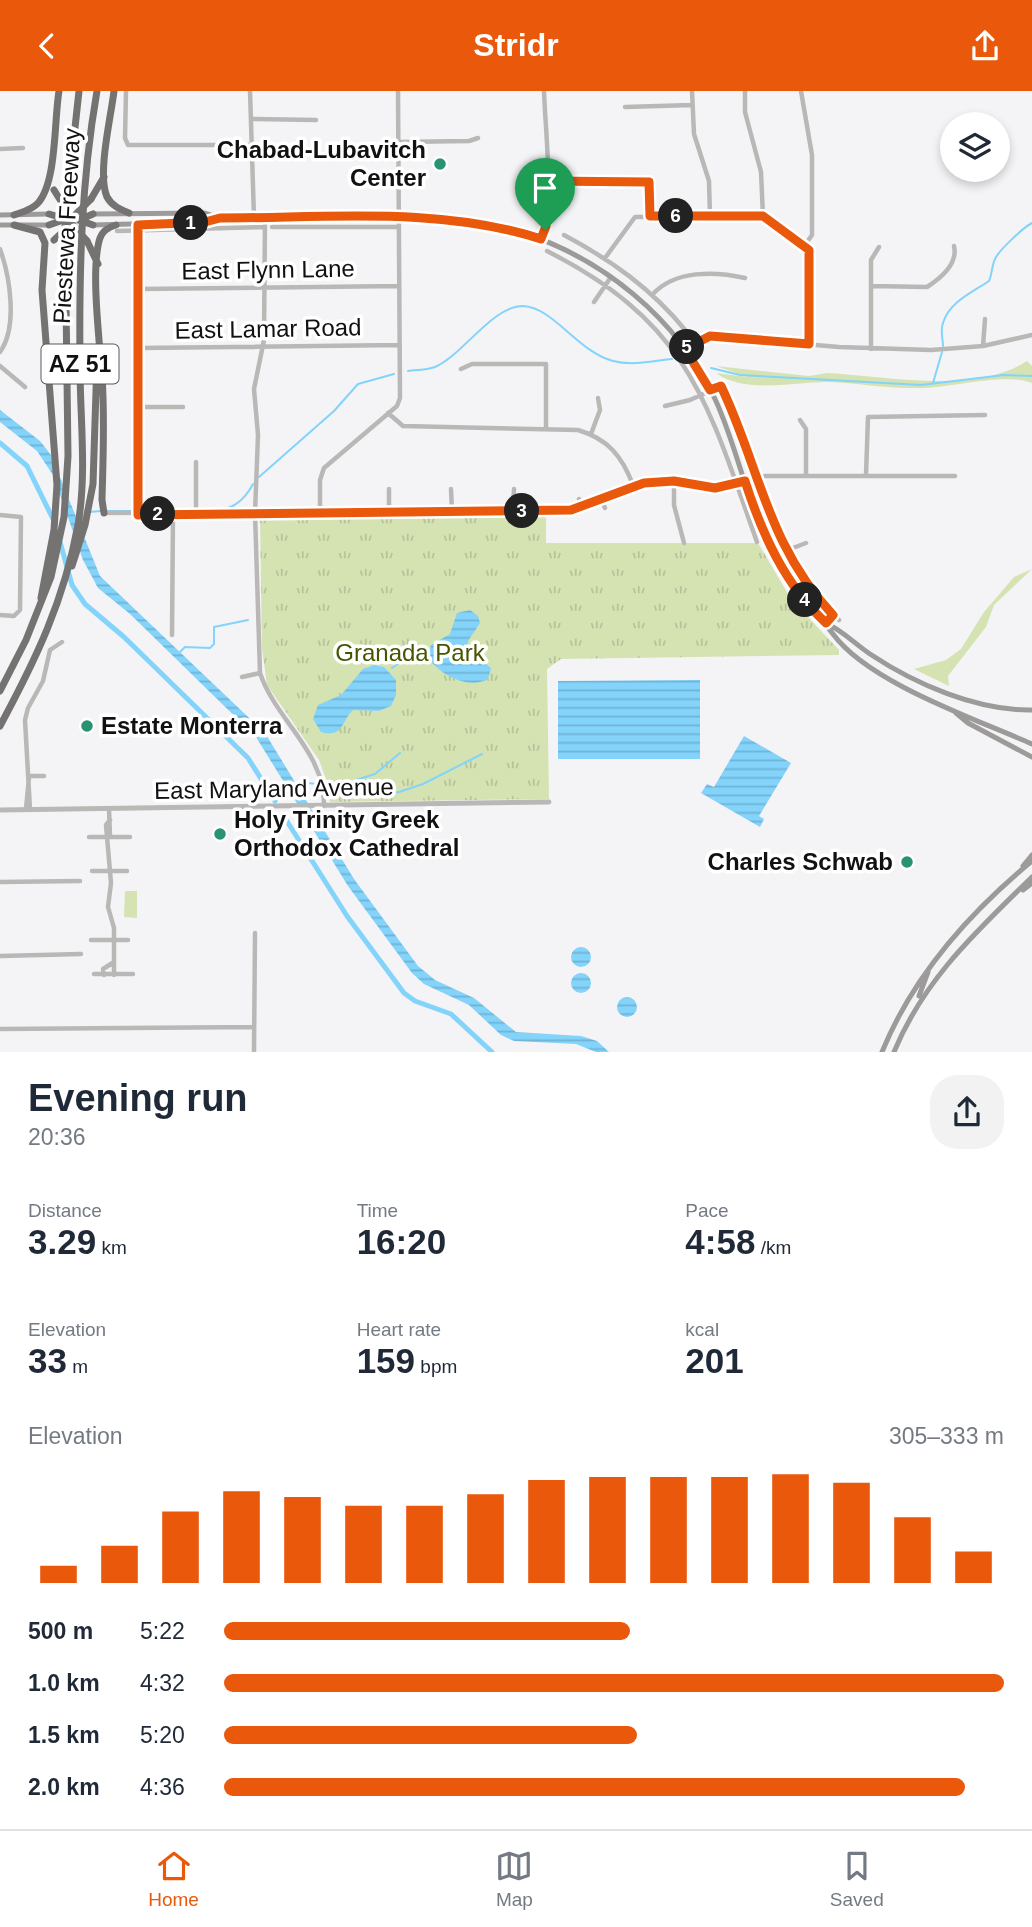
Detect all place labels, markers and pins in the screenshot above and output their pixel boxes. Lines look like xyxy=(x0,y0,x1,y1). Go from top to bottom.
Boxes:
place label: Chabad-Lubavitch Center xyxy=(217,136,426,191)
marker: Chabad-Lubavitch Center xyxy=(432,156,448,172)
pin xyxy=(515,158,575,230)
pin: 6 xyxy=(658,199,694,233)
pin: 1 xyxy=(174,205,208,241)
pin: 5 xyxy=(670,329,704,365)
pin: 3 xyxy=(504,493,540,529)
pin: 2 xyxy=(140,497,176,531)
pin: 4 xyxy=(788,582,822,617)
place label: Estate Monterra xyxy=(101,712,283,739)
marker: Estate Monterra xyxy=(79,718,95,734)
place label: Holy Trinity Greek Orthodox Cathedral xyxy=(234,806,459,861)
marker: Holy Trinity Greek Orthodox Cathedral xyxy=(212,826,228,842)
place label: Charles Schwab xyxy=(708,848,893,875)
marker: Charles Schwab xyxy=(899,854,915,870)

